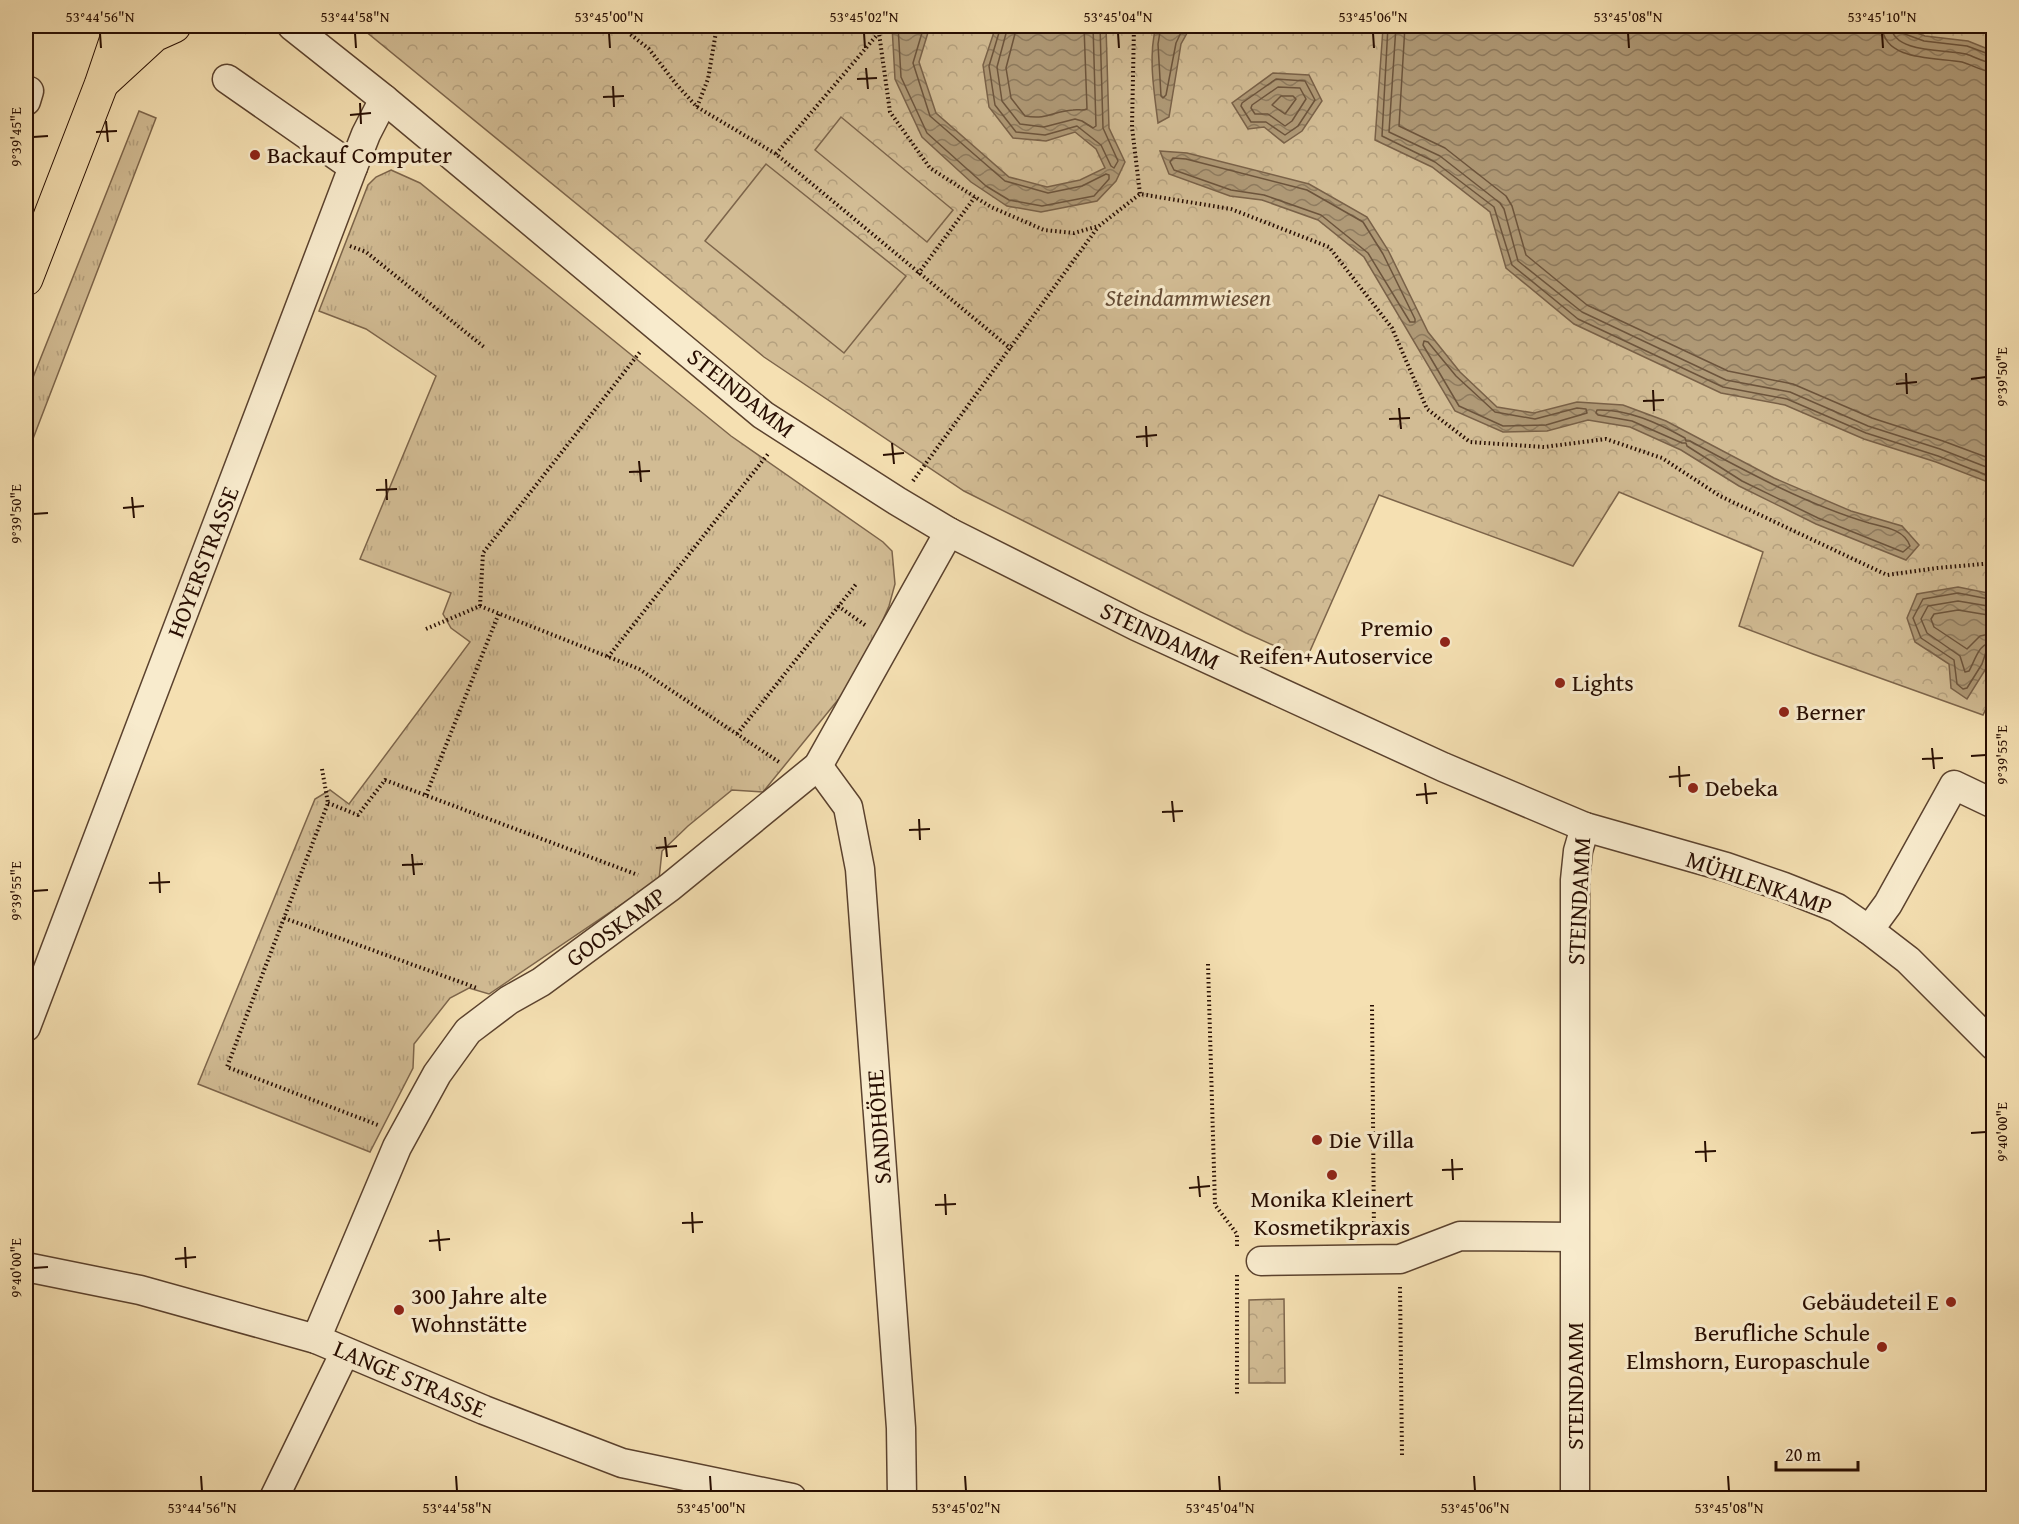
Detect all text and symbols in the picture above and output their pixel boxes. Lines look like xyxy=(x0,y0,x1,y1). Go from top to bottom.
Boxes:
text: 53°44'56"N xyxy=(66,6,135,27)
text: 53°44'58"N xyxy=(321,6,390,27)
text: 53°45'00"N xyxy=(575,6,644,27)
text: 53°45'02"N xyxy=(830,6,899,27)
text: 53°45'04"N xyxy=(1084,6,1153,27)
text: 53°45'06"N xyxy=(1339,6,1408,27)
text: 53°45'08"N xyxy=(1594,6,1663,27)
text: 53°45'10"N xyxy=(1848,6,1917,27)
text: 9°39'45"E xyxy=(5,107,26,167)
place label: Backauf Computer xyxy=(267,137,452,172)
marker: Backauf Computer xyxy=(248,148,262,162)
park label: Steindammwiesen xyxy=(1105,280,1271,315)
street label: STEINDAMM xyxy=(680,339,803,446)
text: 9°39'50"E xyxy=(1991,347,2012,407)
street label: HOYERSTRASSE xyxy=(158,481,247,642)
text: 9°39'50"E xyxy=(5,484,26,544)
street label: STEINDAMM xyxy=(1095,593,1226,678)
place label: Premio Reifen+Autoservice xyxy=(1239,610,1433,673)
marker: Premio Reifen+Autoservice xyxy=(1438,635,1452,649)
place label: Lights xyxy=(1572,665,1634,700)
marker: Lights xyxy=(1553,676,1567,690)
place label: Berner xyxy=(1796,694,1865,729)
marker: Berner xyxy=(1777,705,1791,719)
text: 9°39'55"E xyxy=(1991,725,2012,785)
place label: Debeka xyxy=(1705,770,1779,805)
marker: Debeka xyxy=(1686,781,1700,795)
street label: STEINDAMM xyxy=(1558,836,1599,966)
street label: MÜHLENKAMP xyxy=(1681,841,1837,924)
text: 9°39'55"E xyxy=(5,861,26,921)
street label: GOOSKAMP xyxy=(558,878,673,975)
street label: SANDHÖHE xyxy=(857,1068,900,1186)
text: 9°40'00"E xyxy=(1991,1102,2012,1162)
place label: Die Villa xyxy=(1329,1122,1415,1157)
marker: Die Villa xyxy=(1310,1133,1324,1147)
marker: Monika Kleinert Kosmetikpraxis xyxy=(1325,1168,1339,1182)
place label: Monika Kleinert Kosmetikpraxis xyxy=(1251,1181,1414,1244)
text: 9°40'00"E xyxy=(5,1238,26,1298)
place label: 300 Jahre alte Wohnstätte xyxy=(411,1278,547,1341)
place label: Gebäudeteil E xyxy=(1802,1284,1939,1319)
marker: Gebäudeteil E xyxy=(1944,1295,1958,1309)
marker: 300 Jahre alte Wohnstätte xyxy=(392,1303,406,1317)
place label: Berufliche Schule Elmshorn, Europaschule xyxy=(1626,1315,1870,1378)
street label: STEINDAMM xyxy=(1557,1322,1592,1450)
street label: LANGE STRASSE xyxy=(329,1331,492,1426)
marker: Berufliche Schule Elmshorn, Europaschule xyxy=(1875,1340,1889,1354)
scale bar xyxy=(1776,1434,1858,1472)
text: 20 m xyxy=(1785,1441,1821,1468)
text: 53°44'56"N xyxy=(168,1497,237,1518)
text: 53°44'58"N xyxy=(423,1497,492,1518)
text: 53°45'00"N xyxy=(677,1497,746,1518)
text: 53°45'02"N xyxy=(932,1497,1001,1518)
text: 53°45'04"N xyxy=(1186,1497,1255,1518)
text: 53°45'06"N xyxy=(1441,1497,1510,1518)
text: 53°45'08"N xyxy=(1695,1497,1764,1518)

